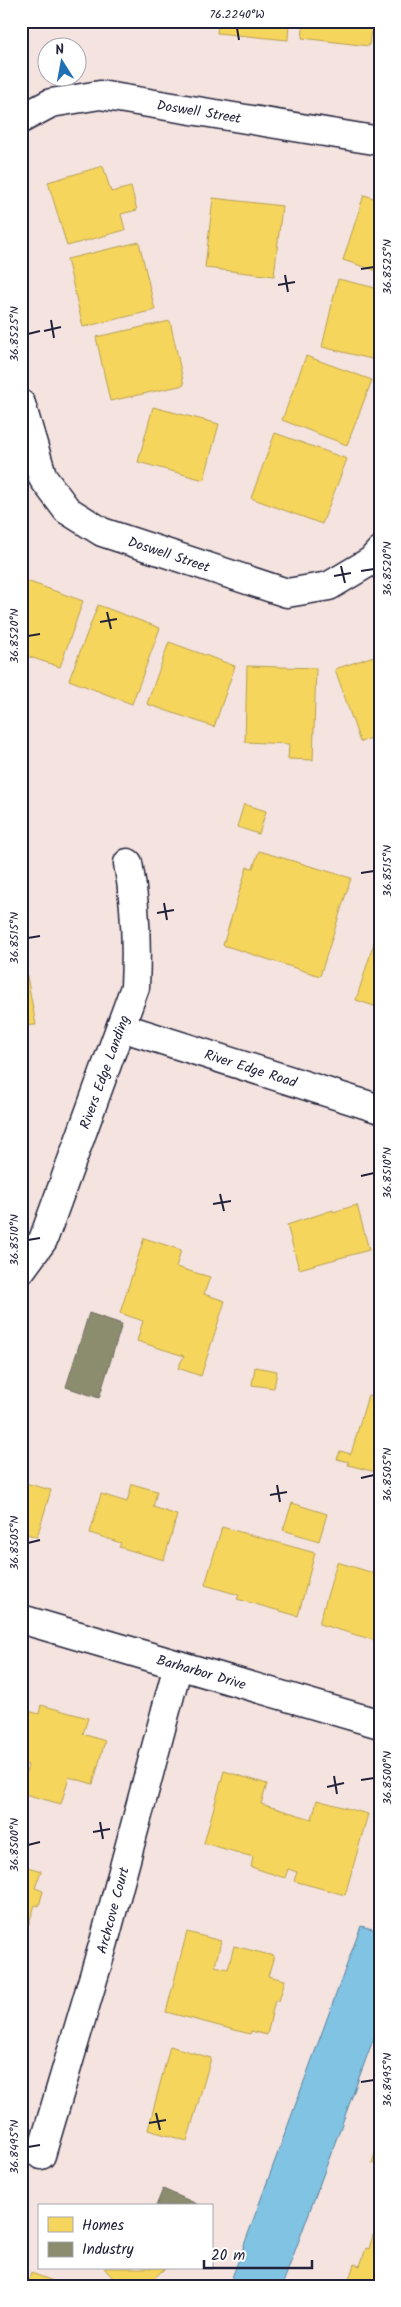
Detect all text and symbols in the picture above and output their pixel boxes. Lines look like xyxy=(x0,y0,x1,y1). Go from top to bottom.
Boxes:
text: 76.2240°W xyxy=(209,5,265,24)
north arrow xyxy=(38,38,88,88)
text: N xyxy=(53,39,66,62)
street label: Doswell Street xyxy=(155,94,243,130)
text: 36.8525°N xyxy=(378,239,397,295)
text: 36.8525°N xyxy=(5,306,24,362)
street label: Doswell Street xyxy=(125,531,213,579)
text: 36.8520°N xyxy=(378,541,397,597)
text: 36.8520°N xyxy=(5,608,24,664)
text: 36.8515°N xyxy=(378,845,397,897)
text: 36.8515°N xyxy=(5,912,24,964)
street label: Rivers Edge Landing xyxy=(74,1012,136,1132)
street label: River Edge Road xyxy=(201,1044,300,1094)
text: 36.8510°N xyxy=(378,1147,397,1199)
text: 36.8510°N xyxy=(5,1214,24,1266)
text: 36.8505°N xyxy=(378,1448,397,1502)
text: 36.8505°N xyxy=(5,1516,24,1570)
street label: Barharbor Drive xyxy=(154,1649,249,1696)
text: 36.8500°N xyxy=(378,1751,397,1805)
text: 36.8500°N xyxy=(5,1818,24,1872)
street label: Archcove Court xyxy=(91,1864,136,1956)
text: 36.8495°N xyxy=(378,2053,397,2107)
text: 36.8495°N xyxy=(5,2120,24,2174)
legend xyxy=(38,2204,212,2270)
text: Homes xyxy=(82,2214,125,2238)
scale bar xyxy=(204,2237,311,2269)
text: Industry xyxy=(82,2238,135,2262)
text: 20 m xyxy=(211,2244,245,2268)

